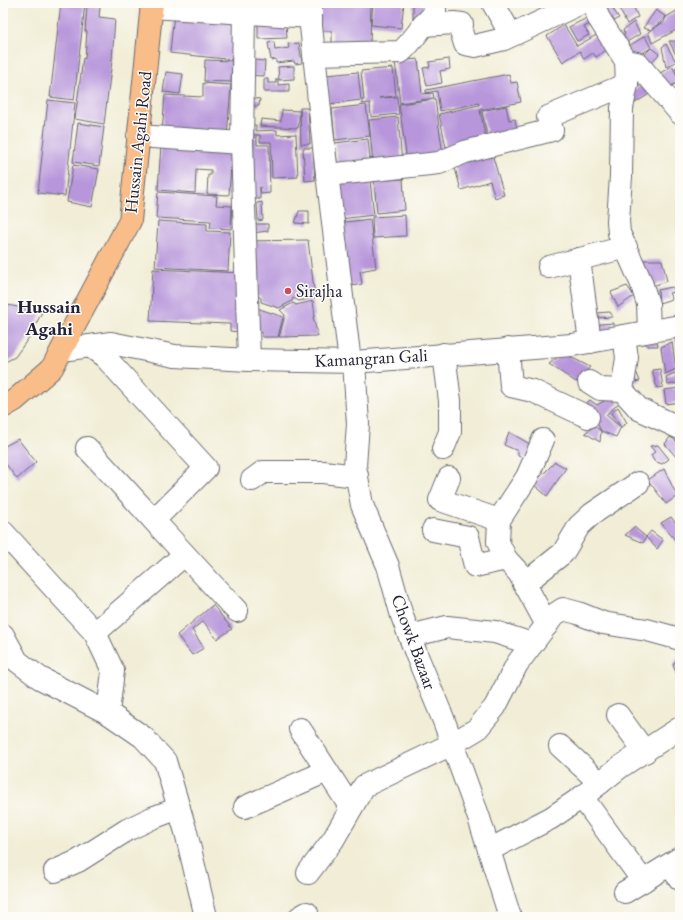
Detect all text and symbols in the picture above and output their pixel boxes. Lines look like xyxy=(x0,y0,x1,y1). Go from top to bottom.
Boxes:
street label: Hussain Agahi Road xyxy=(119,69,156,214)
place label: Sirajha xyxy=(296,279,343,302)
marker: Sirajha xyxy=(283,286,293,296)
district label: Hussain Agahi xyxy=(17,294,81,341)
street label: Kamangran Gali xyxy=(314,343,429,372)
street label: Chowk Bazaar xyxy=(387,591,442,693)

